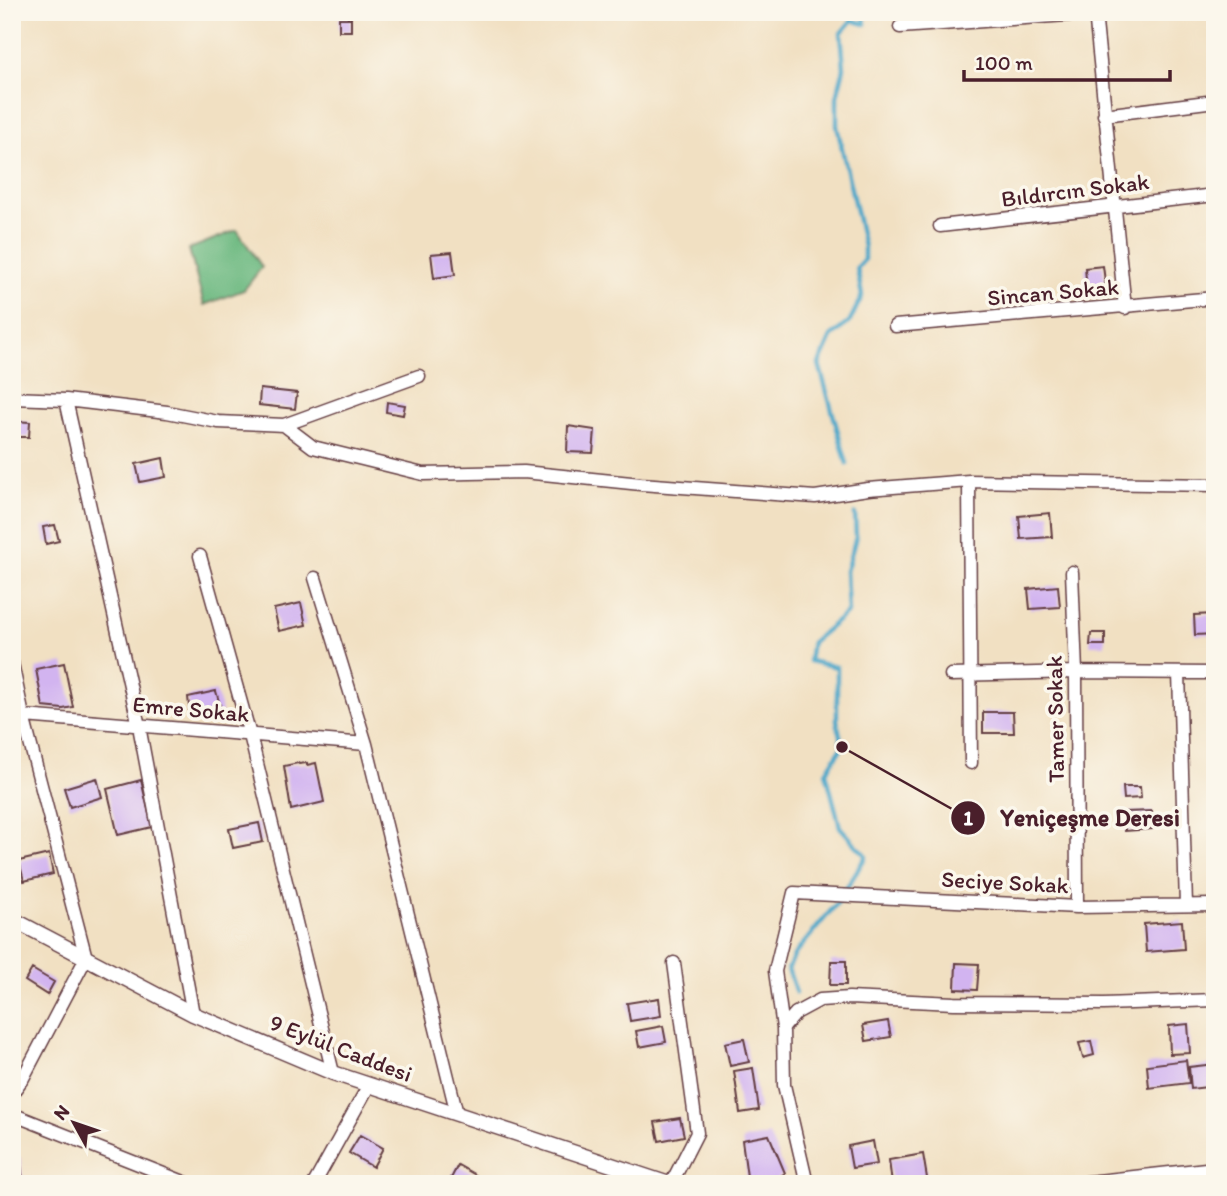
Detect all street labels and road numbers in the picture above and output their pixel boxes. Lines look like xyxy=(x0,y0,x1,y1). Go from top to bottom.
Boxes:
street label: Bıldırcın Sokak xyxy=(999,167,1151,213)
street label: Sincan Sokak xyxy=(986,272,1120,312)
street label: Tamer Sokak xyxy=(1040,655,1070,783)
street label: Emre Sokak xyxy=(131,690,251,728)
street label: Seciye Sokak xyxy=(941,865,1069,899)
street label: 9 Eylül Caddesi xyxy=(266,1008,416,1088)

